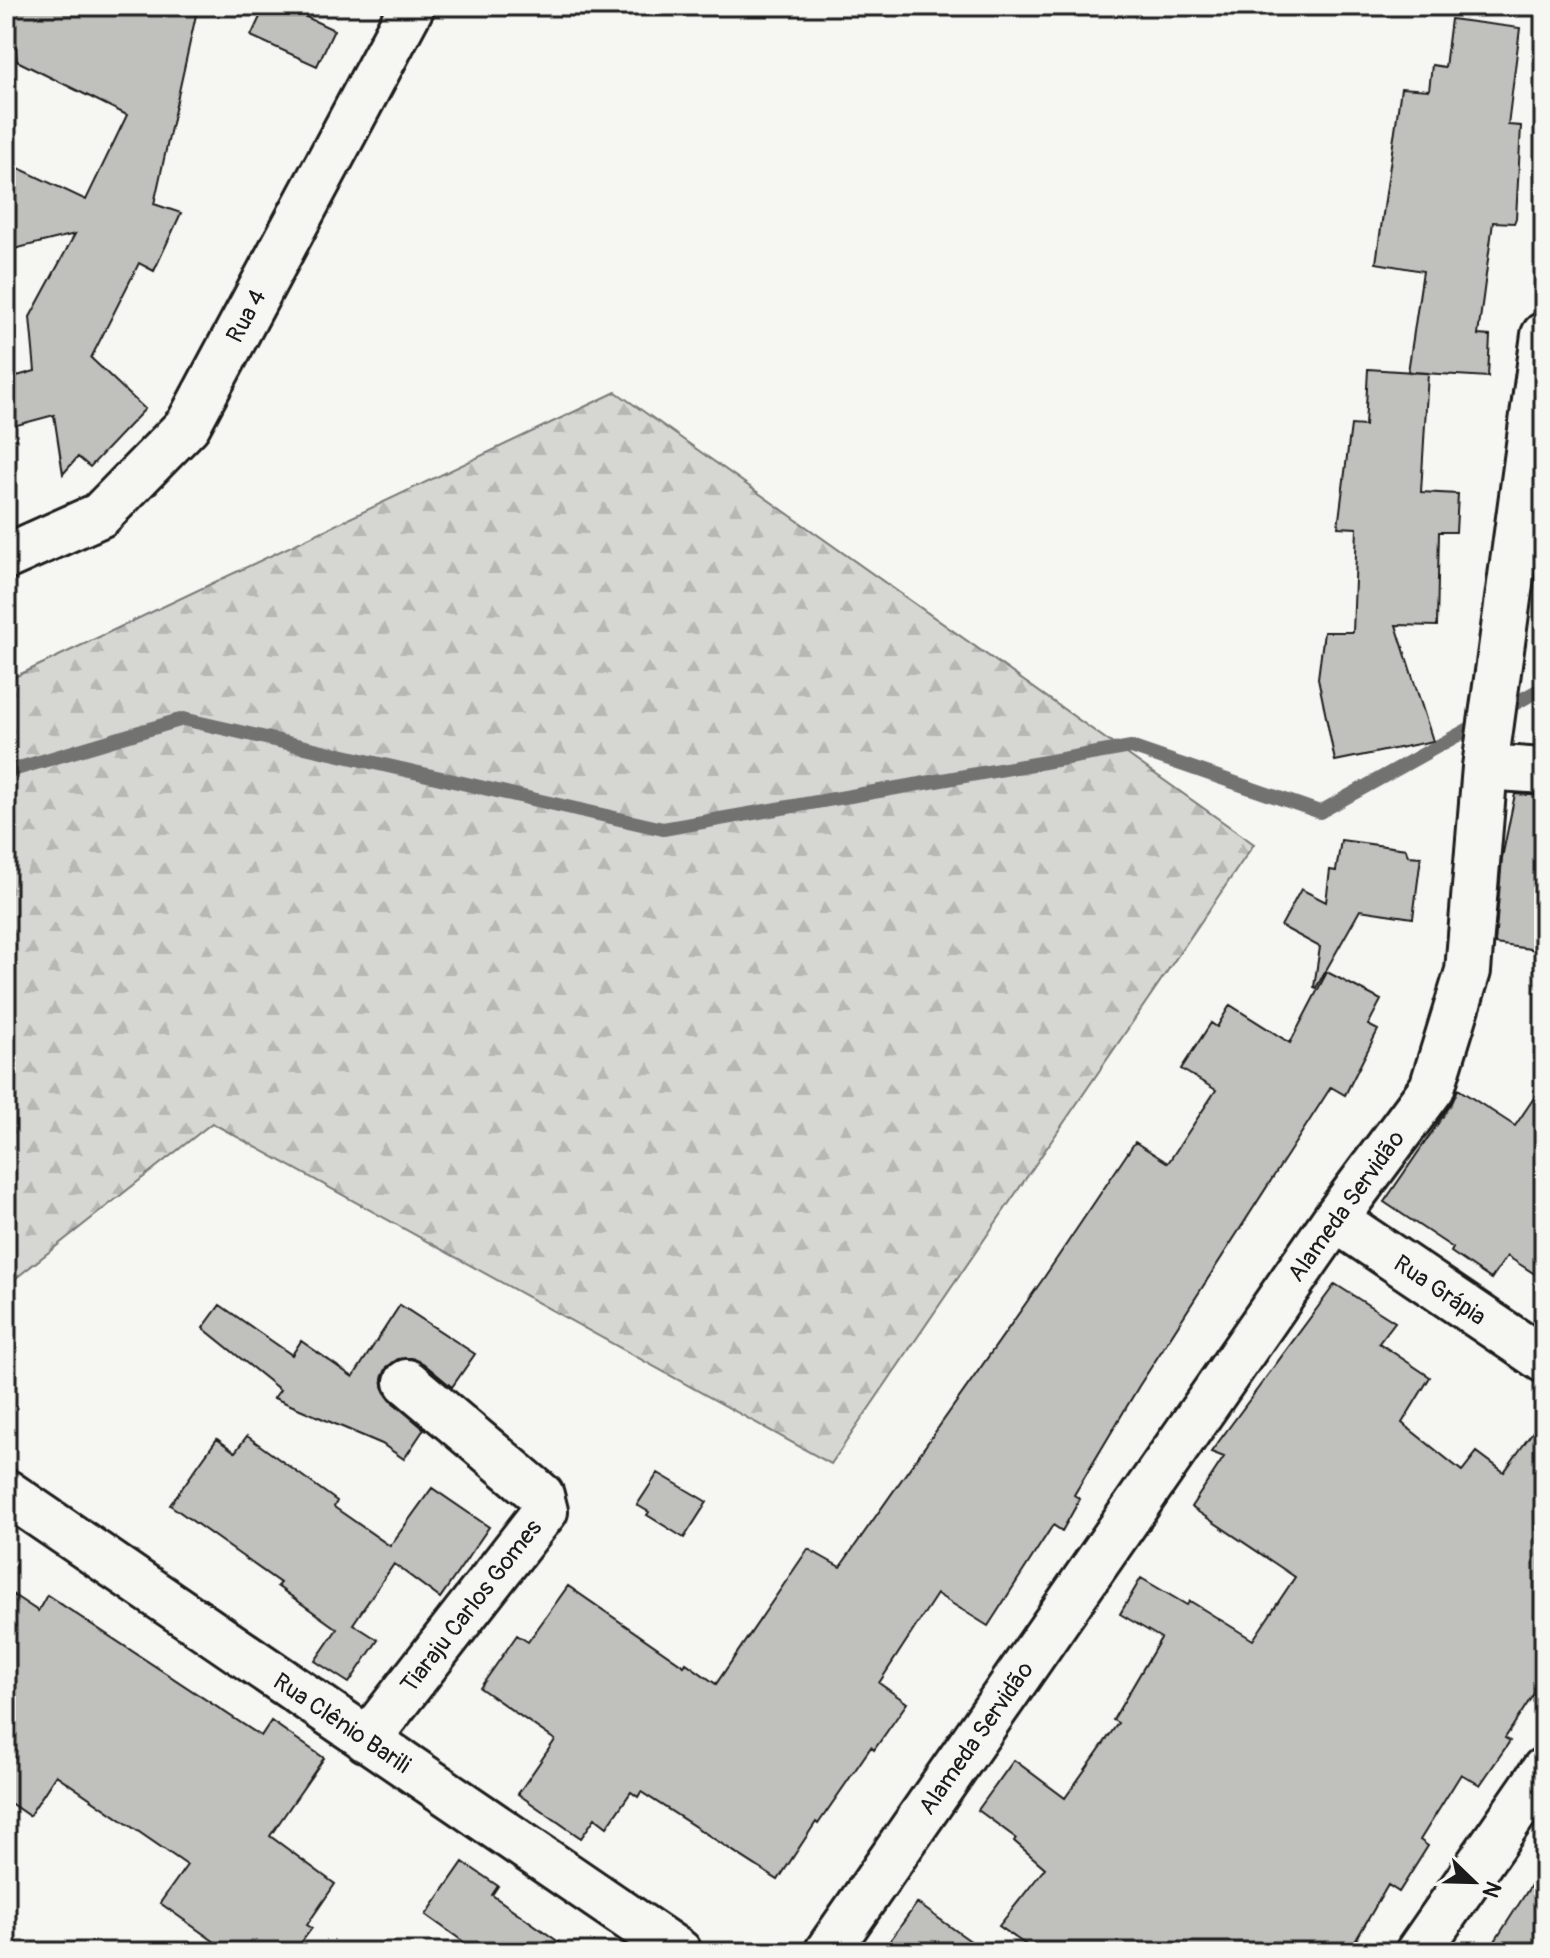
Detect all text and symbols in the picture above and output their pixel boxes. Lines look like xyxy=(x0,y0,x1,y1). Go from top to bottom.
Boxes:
street label: Rua 4 xyxy=(220,285,272,348)
street label: Alameda Servidão xyxy=(1282,1125,1411,1288)
street label: Rua Grápia xyxy=(1388,1249,1491,1332)
street label: Tiaraju Carlos Gomes xyxy=(395,1514,548,1699)
street label: Alameda Servidão xyxy=(913,1656,1040,1820)
street label: Rua Clênio Barili xyxy=(268,1667,416,1780)
north arrow xyxy=(1434,1842,1514,1922)
text: N xyxy=(1476,1877,1507,1902)

